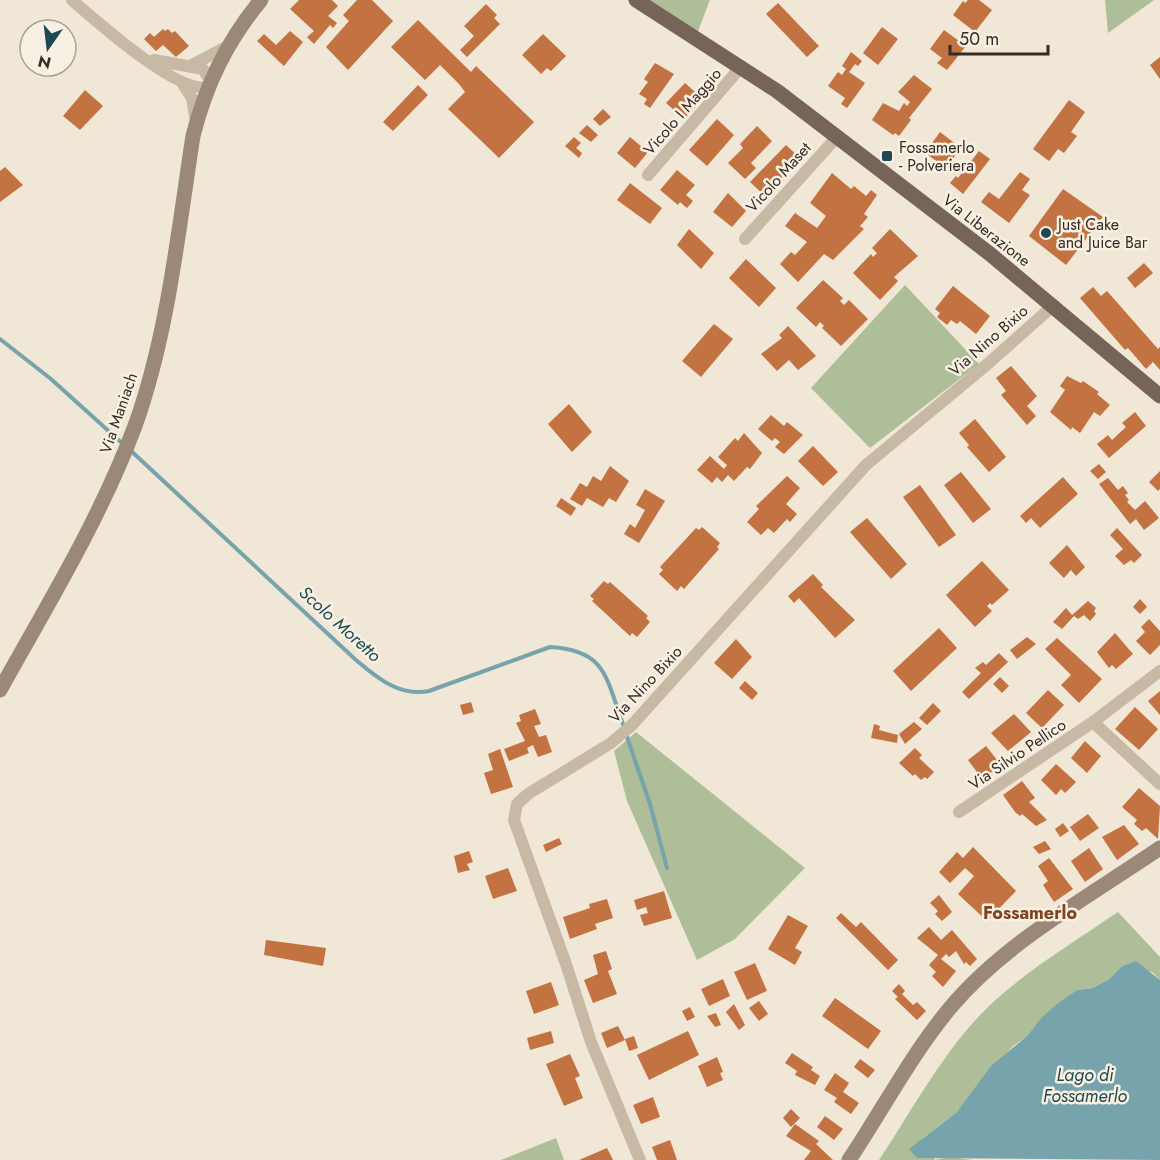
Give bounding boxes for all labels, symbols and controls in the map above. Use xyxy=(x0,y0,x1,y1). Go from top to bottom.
north arrow xyxy=(18,18,78,78)
scale bar xyxy=(950,18,1048,56)
text: 50 m xyxy=(959,26,999,52)
text: N xyxy=(36,49,53,75)
street label: Vicolo I Maggio xyxy=(638,63,727,160)
place label: Fossamerlo - Polveriera xyxy=(899,136,975,177)
street label: Vicolo Maset xyxy=(741,137,816,218)
marker: Fossamerlo - Polveriera xyxy=(880,149,894,163)
street label: Via Liberazione xyxy=(938,189,1036,272)
place label: Just Cake and Juice Bar xyxy=(1056,213,1148,254)
marker: Just Cake and Juice Bar xyxy=(1039,226,1053,240)
street label: Via Nino Bixio xyxy=(944,299,1033,381)
street label: Via Maniach xyxy=(94,370,143,457)
water label: Scolo Moretto xyxy=(293,580,387,668)
street label: Via Nino Bixio xyxy=(603,640,688,728)
street label: Via Silvio Pellico xyxy=(964,713,1071,796)
district label: Fossamerlo xyxy=(983,900,1077,926)
water label: Lago di Fossamerlo xyxy=(1043,1062,1127,1109)

